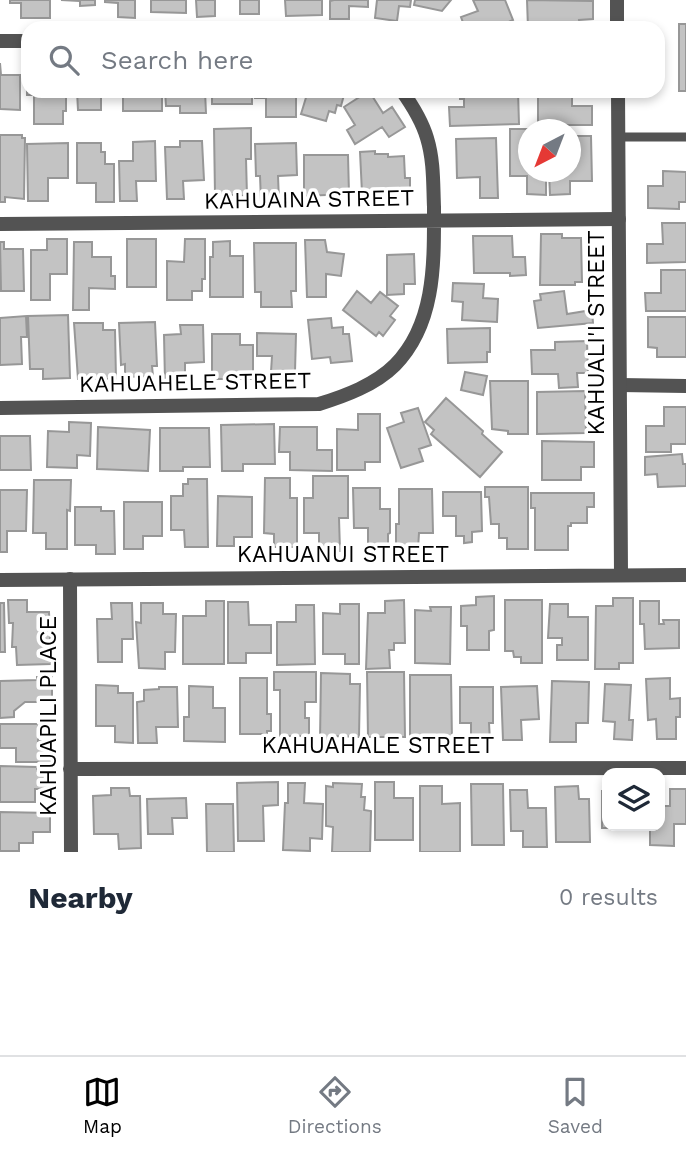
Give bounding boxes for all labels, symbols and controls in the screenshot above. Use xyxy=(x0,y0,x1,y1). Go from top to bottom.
search box xyxy=(21,21,665,98)
icon: search xyxy=(45,41,83,79)
text: Search here xyxy=(101,45,253,75)
north arrow xyxy=(518,119,581,182)
street label: KAHUAINA STREET xyxy=(204,184,415,215)
street label: KAHUALI'I STREET xyxy=(583,230,610,436)
street label: KAHUAHELE STREET xyxy=(79,367,312,398)
street label: KAHUANUI STREET xyxy=(237,541,449,568)
street label: KAHUAPILI PLACE xyxy=(35,616,62,816)
street label: KAHUAHALE STREET xyxy=(262,732,495,759)
map controls xyxy=(602,768,665,831)
button: layers xyxy=(602,768,665,831)
text: Nearby xyxy=(28,880,133,915)
text: 0 results xyxy=(559,884,658,911)
tab: Map xyxy=(83,1073,122,1138)
tab: Directions xyxy=(288,1073,382,1138)
tab: Saved xyxy=(548,1073,603,1138)

